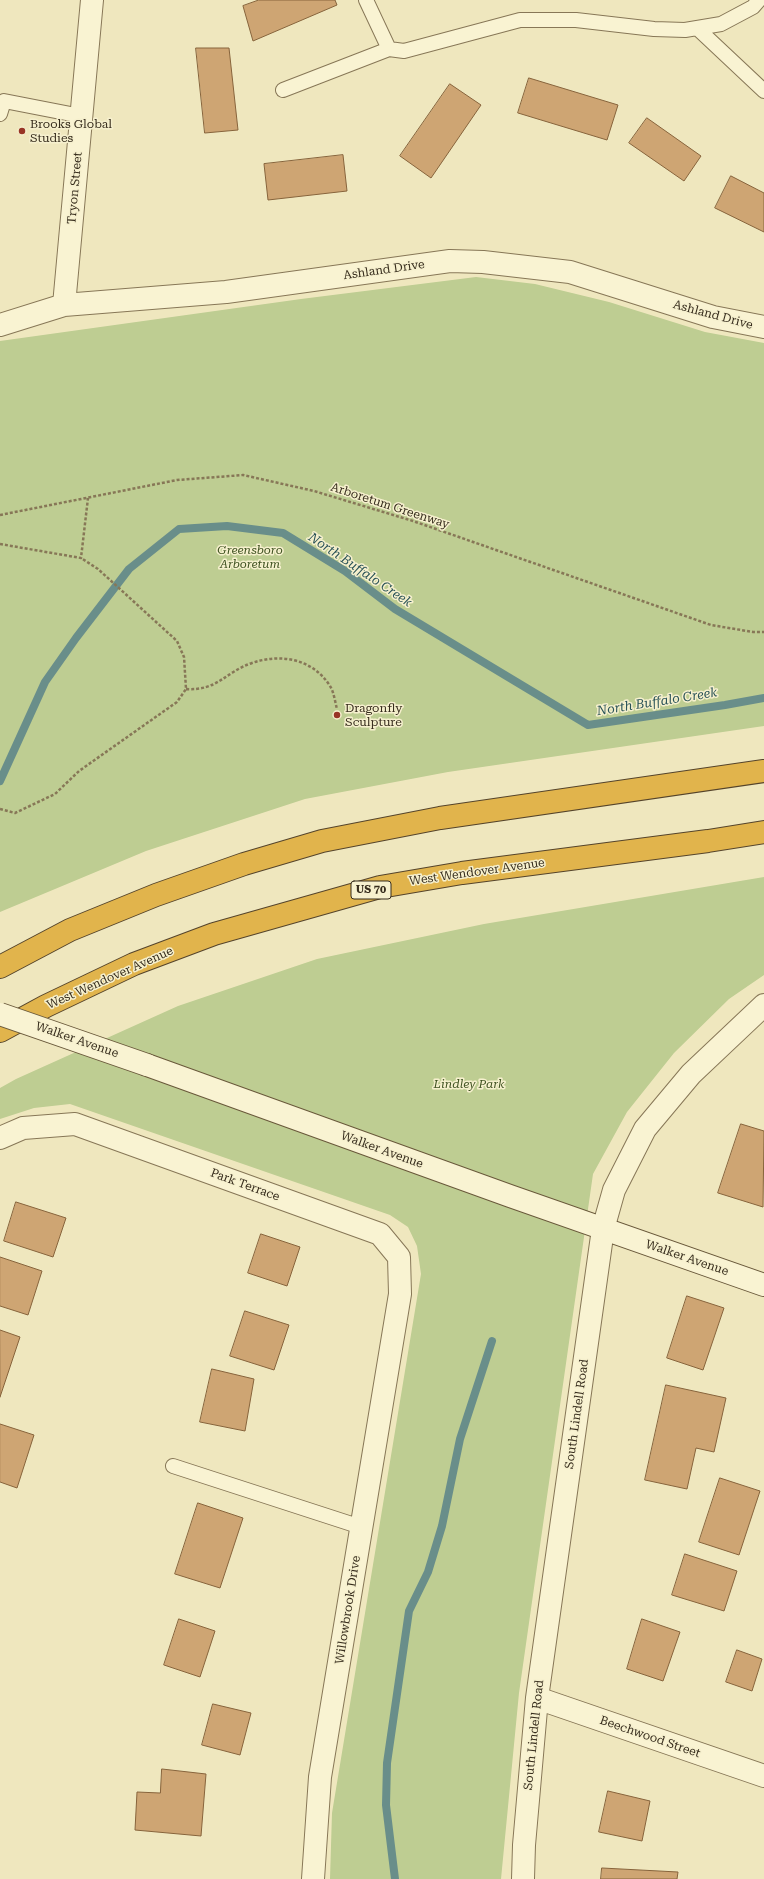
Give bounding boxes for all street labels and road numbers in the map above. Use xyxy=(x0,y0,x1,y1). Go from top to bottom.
street label: Tryon Street xyxy=(65,151,85,225)
street label: Ashland Drive xyxy=(342,257,426,283)
street label: Ashland Drive xyxy=(672,297,754,333)
street label: Arboretum Greenway xyxy=(329,480,451,532)
street label: West Wendover Avenue xyxy=(408,855,546,889)
road number: US 70 xyxy=(351,881,391,899)
street label: West Wendover Avenue xyxy=(45,944,175,1012)
street label: Walker Avenue xyxy=(34,1019,120,1061)
street label: Walker Avenue xyxy=(339,1128,425,1172)
street label: Park Terrace xyxy=(208,1166,282,1204)
street label: Walker Avenue xyxy=(644,1237,730,1279)
street label: South Lindell Road xyxy=(562,1358,592,1470)
street label: Willowbrook Drive xyxy=(332,1555,364,1665)
street label: South Lindell Road xyxy=(521,1679,547,1791)
street label: Beechwood Street xyxy=(598,1713,702,1761)

